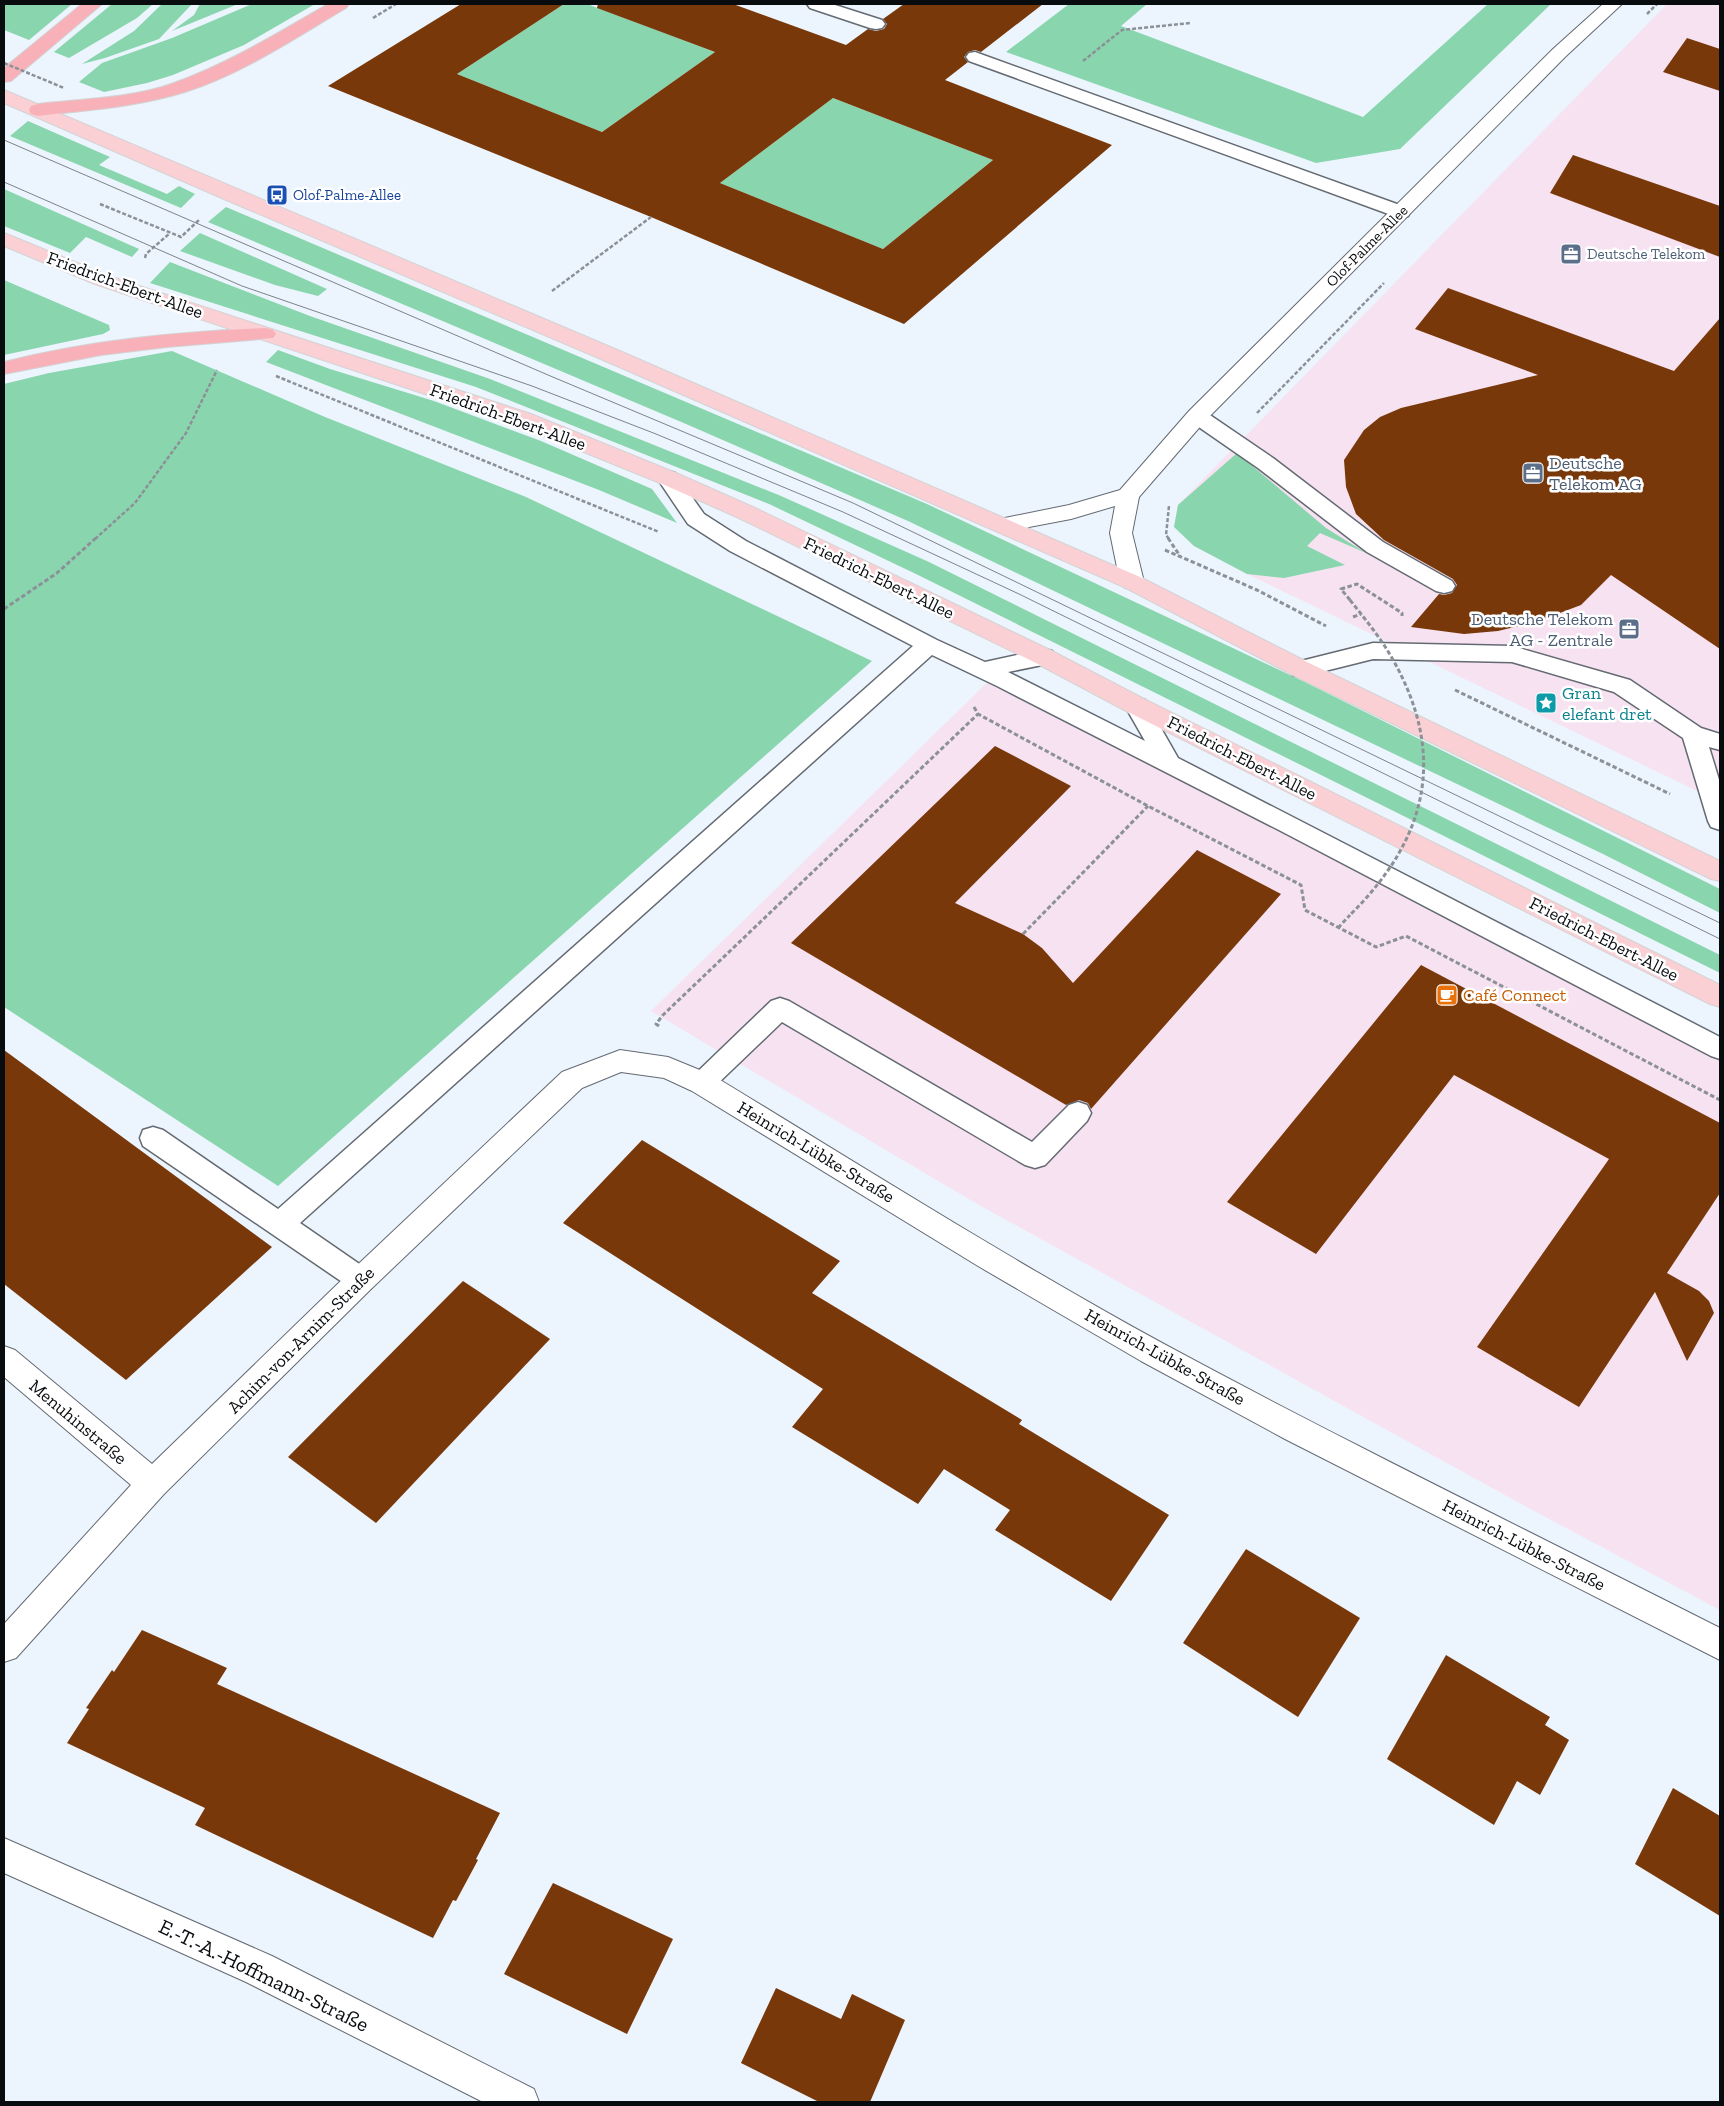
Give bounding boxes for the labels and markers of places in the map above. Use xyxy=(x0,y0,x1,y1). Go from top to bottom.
bus stop icon: Olof-Palme-Allee xyxy=(265,183,289,207)
place label: Olof-Palme-Allee xyxy=(293,186,401,204)
office icon: Deutsche Telekom xyxy=(1559,242,1583,266)
place label: Deutsche Telekom xyxy=(1587,245,1705,263)
place label: Deutsche Telekom AG xyxy=(1549,452,1642,495)
office icon: Deutsche Telekom AG xyxy=(1521,461,1545,485)
place label: Deutsche Telekom AG - Zentrale xyxy=(1471,608,1613,651)
office icon: Deutsche Telekom AG - Zentrale xyxy=(1617,617,1641,641)
place label: Gran elefant dret xyxy=(1562,682,1652,725)
place icon: Gran elefant dret xyxy=(1534,691,1558,715)
cafe icon: Café Connect xyxy=(1435,983,1459,1007)
place label: Café Connect xyxy=(1463,984,1567,1006)

